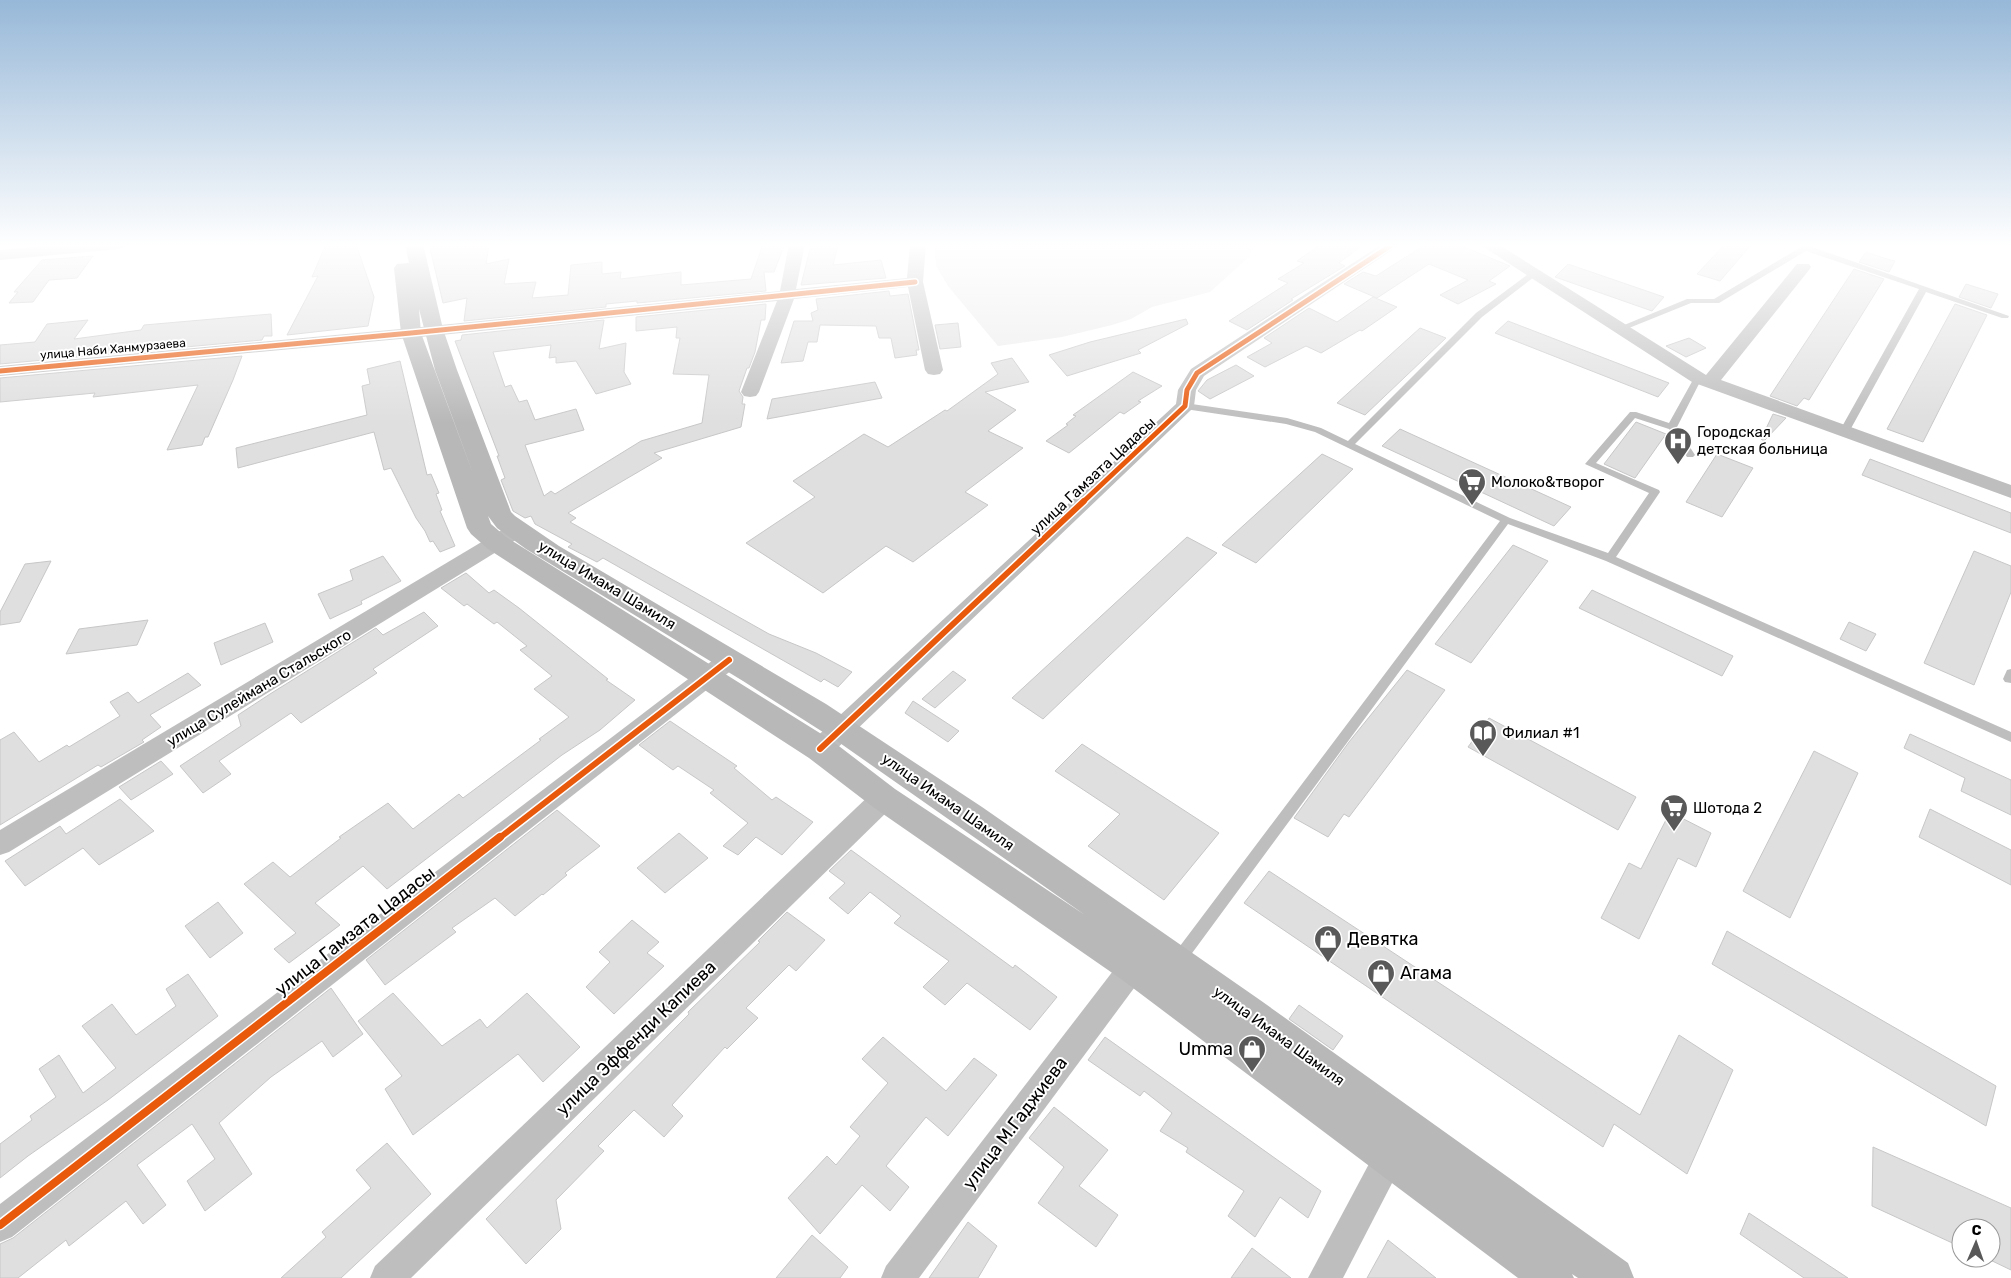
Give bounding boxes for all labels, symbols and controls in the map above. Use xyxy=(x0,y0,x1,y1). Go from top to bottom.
street label: улица Наби Ханмурзаева xyxy=(40,336,186,362)
street label: улица Гамзата Цадасы xyxy=(1027,413,1159,539)
place label: Городская детская больница xyxy=(1697,423,1828,458)
hospital icon: Городская детская больница xyxy=(1663,426,1693,465)
supermarket icon: Молоко&творог xyxy=(1457,467,1487,506)
place label: Молоко&творог xyxy=(1491,473,1605,491)
street label: улица Имама Шамиля xyxy=(535,537,679,633)
street label: улица Сулеймана Стальского xyxy=(163,626,355,750)
library icon: Филиал #1 xyxy=(1468,718,1498,757)
place label: Филиал #1 xyxy=(1502,724,1579,742)
street label: улица Имама Шамиля xyxy=(878,749,1018,855)
supermarket icon: Шотода 2 xyxy=(1659,793,1689,832)
place label: Шотода 2 xyxy=(1693,799,1762,817)
street label: улица Гамзата Цадасы xyxy=(271,862,439,1000)
shop icon: Девятка xyxy=(1313,924,1343,963)
place label: Девятка xyxy=(1347,928,1419,950)
street label: улица Эффенди Капиева xyxy=(551,956,721,1120)
shop icon: Агама xyxy=(1366,958,1396,997)
place label: Агама xyxy=(1400,962,1452,984)
street label: улица Имама Шамиля xyxy=(1210,982,1348,1090)
shop icon: Umma xyxy=(1237,1034,1267,1073)
place label: Umma xyxy=(1178,1038,1233,1060)
street label: улица М.Гаджиева xyxy=(958,1052,1072,1194)
north arrow xyxy=(1951,1218,2001,1268)
text: С xyxy=(1971,1222,1982,1239)

